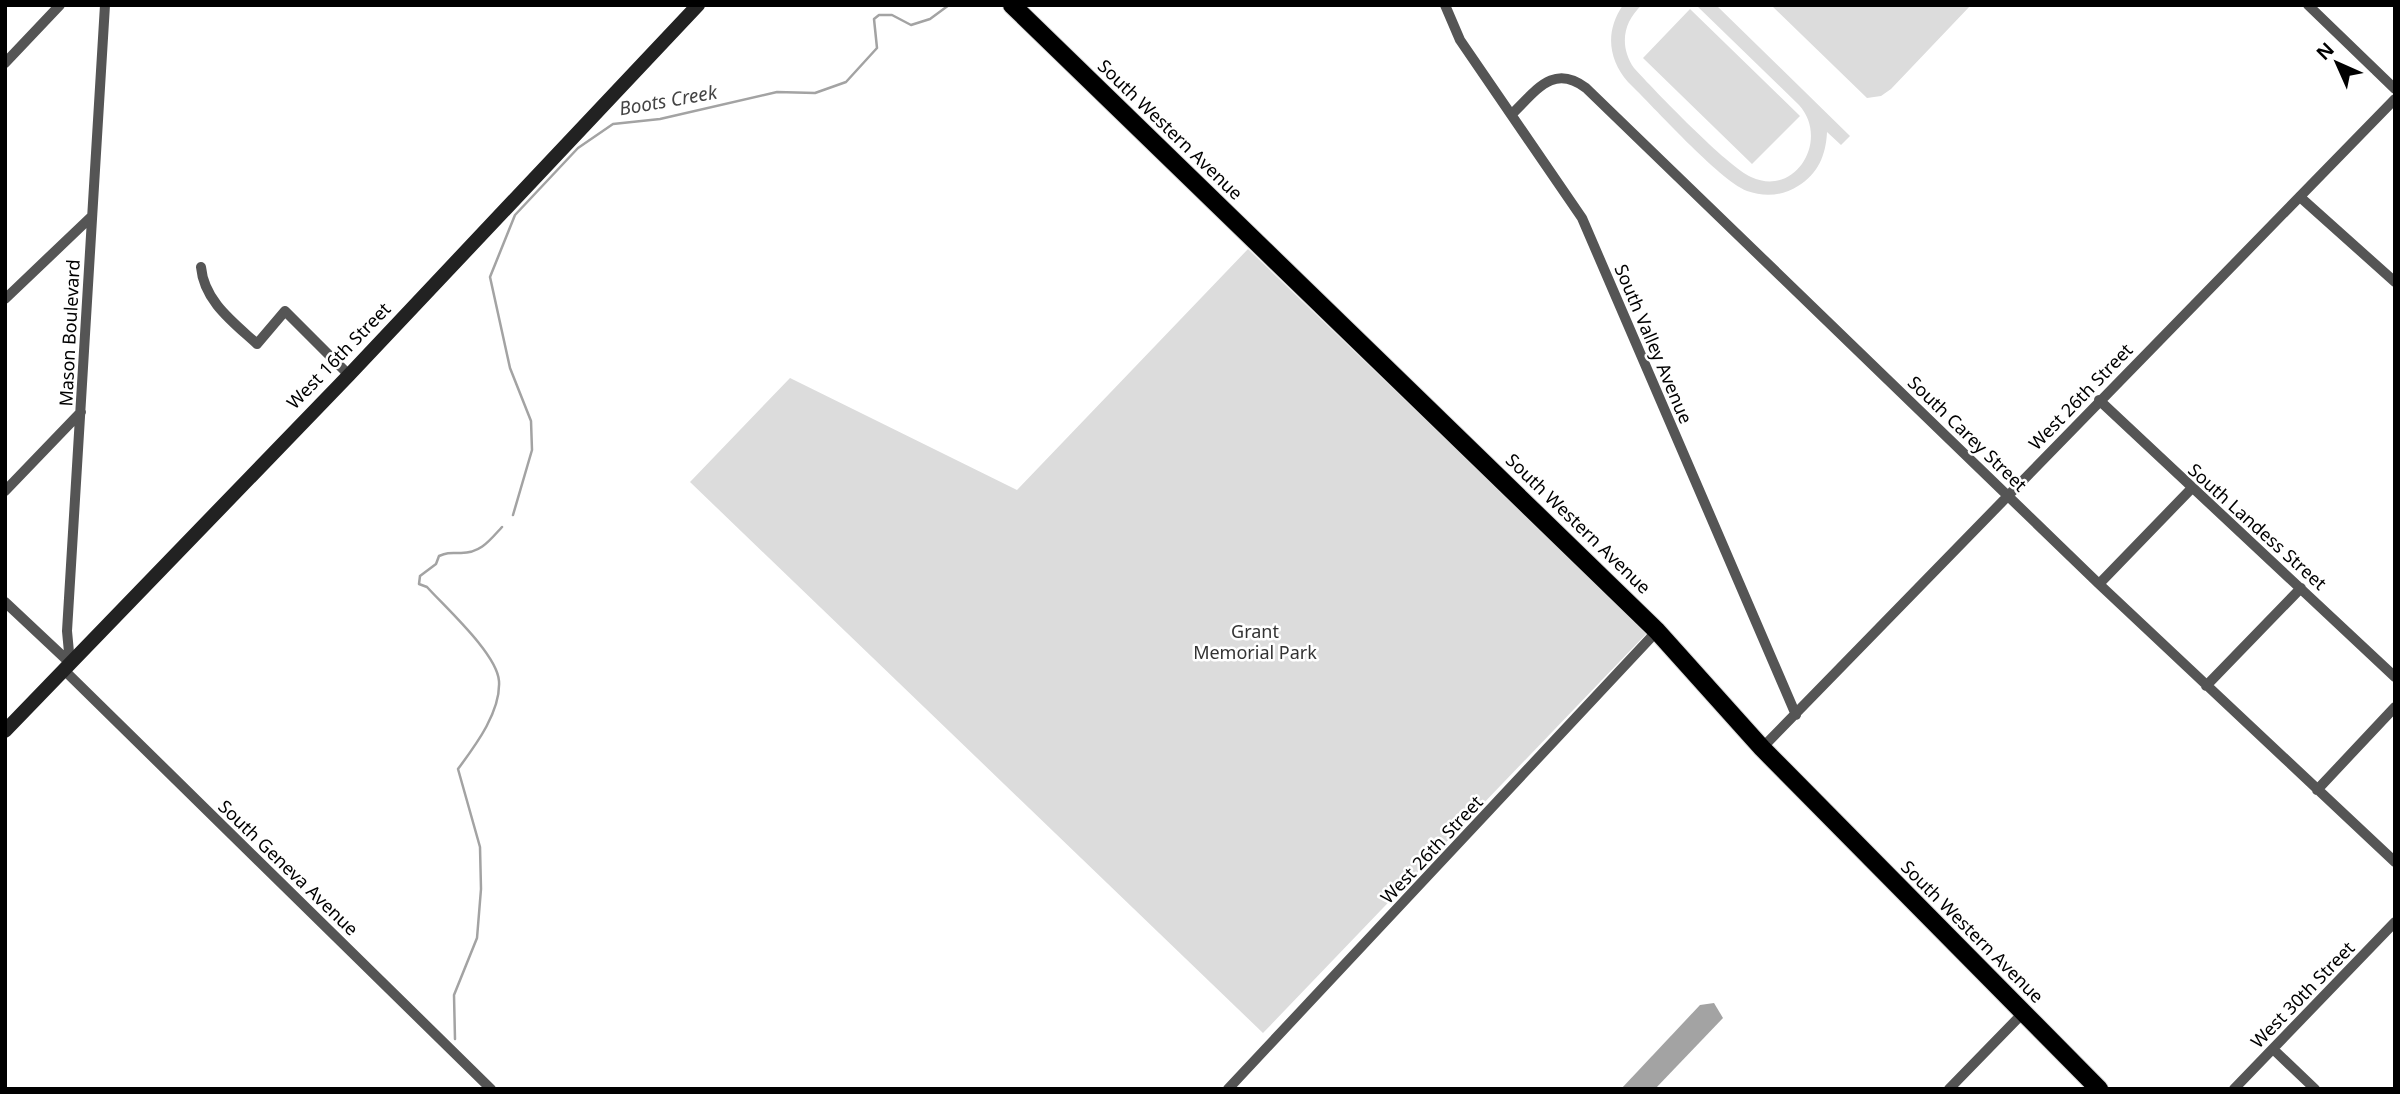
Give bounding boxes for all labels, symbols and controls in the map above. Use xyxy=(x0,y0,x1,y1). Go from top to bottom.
north arrow xyxy=(2302,28,2372,98)
text: N xyxy=(2310,36,2340,66)
street label: South Western Avenue xyxy=(1093,54,1248,205)
water label: Boots Creek xyxy=(617,79,720,121)
street label: Mason Boulevard xyxy=(53,259,85,407)
street label: South Valley Avenue xyxy=(1609,260,1698,427)
street label: West 16th Street xyxy=(281,296,396,414)
street label: West 26th Street xyxy=(2023,337,2138,455)
street label: South Carey Street xyxy=(1903,370,2033,497)
street label: South Western Avenue xyxy=(1501,448,1656,599)
street label: South Landess Street xyxy=(2183,458,2332,595)
park label: Grant Memorial Park xyxy=(1193,619,1317,664)
street label: West 26th Street xyxy=(1375,790,1488,909)
street label: South Geneva Avenue xyxy=(214,794,364,940)
street label: South Western Avenue xyxy=(1896,855,2049,1008)
street label: West 30th Street xyxy=(2245,935,2360,1053)

